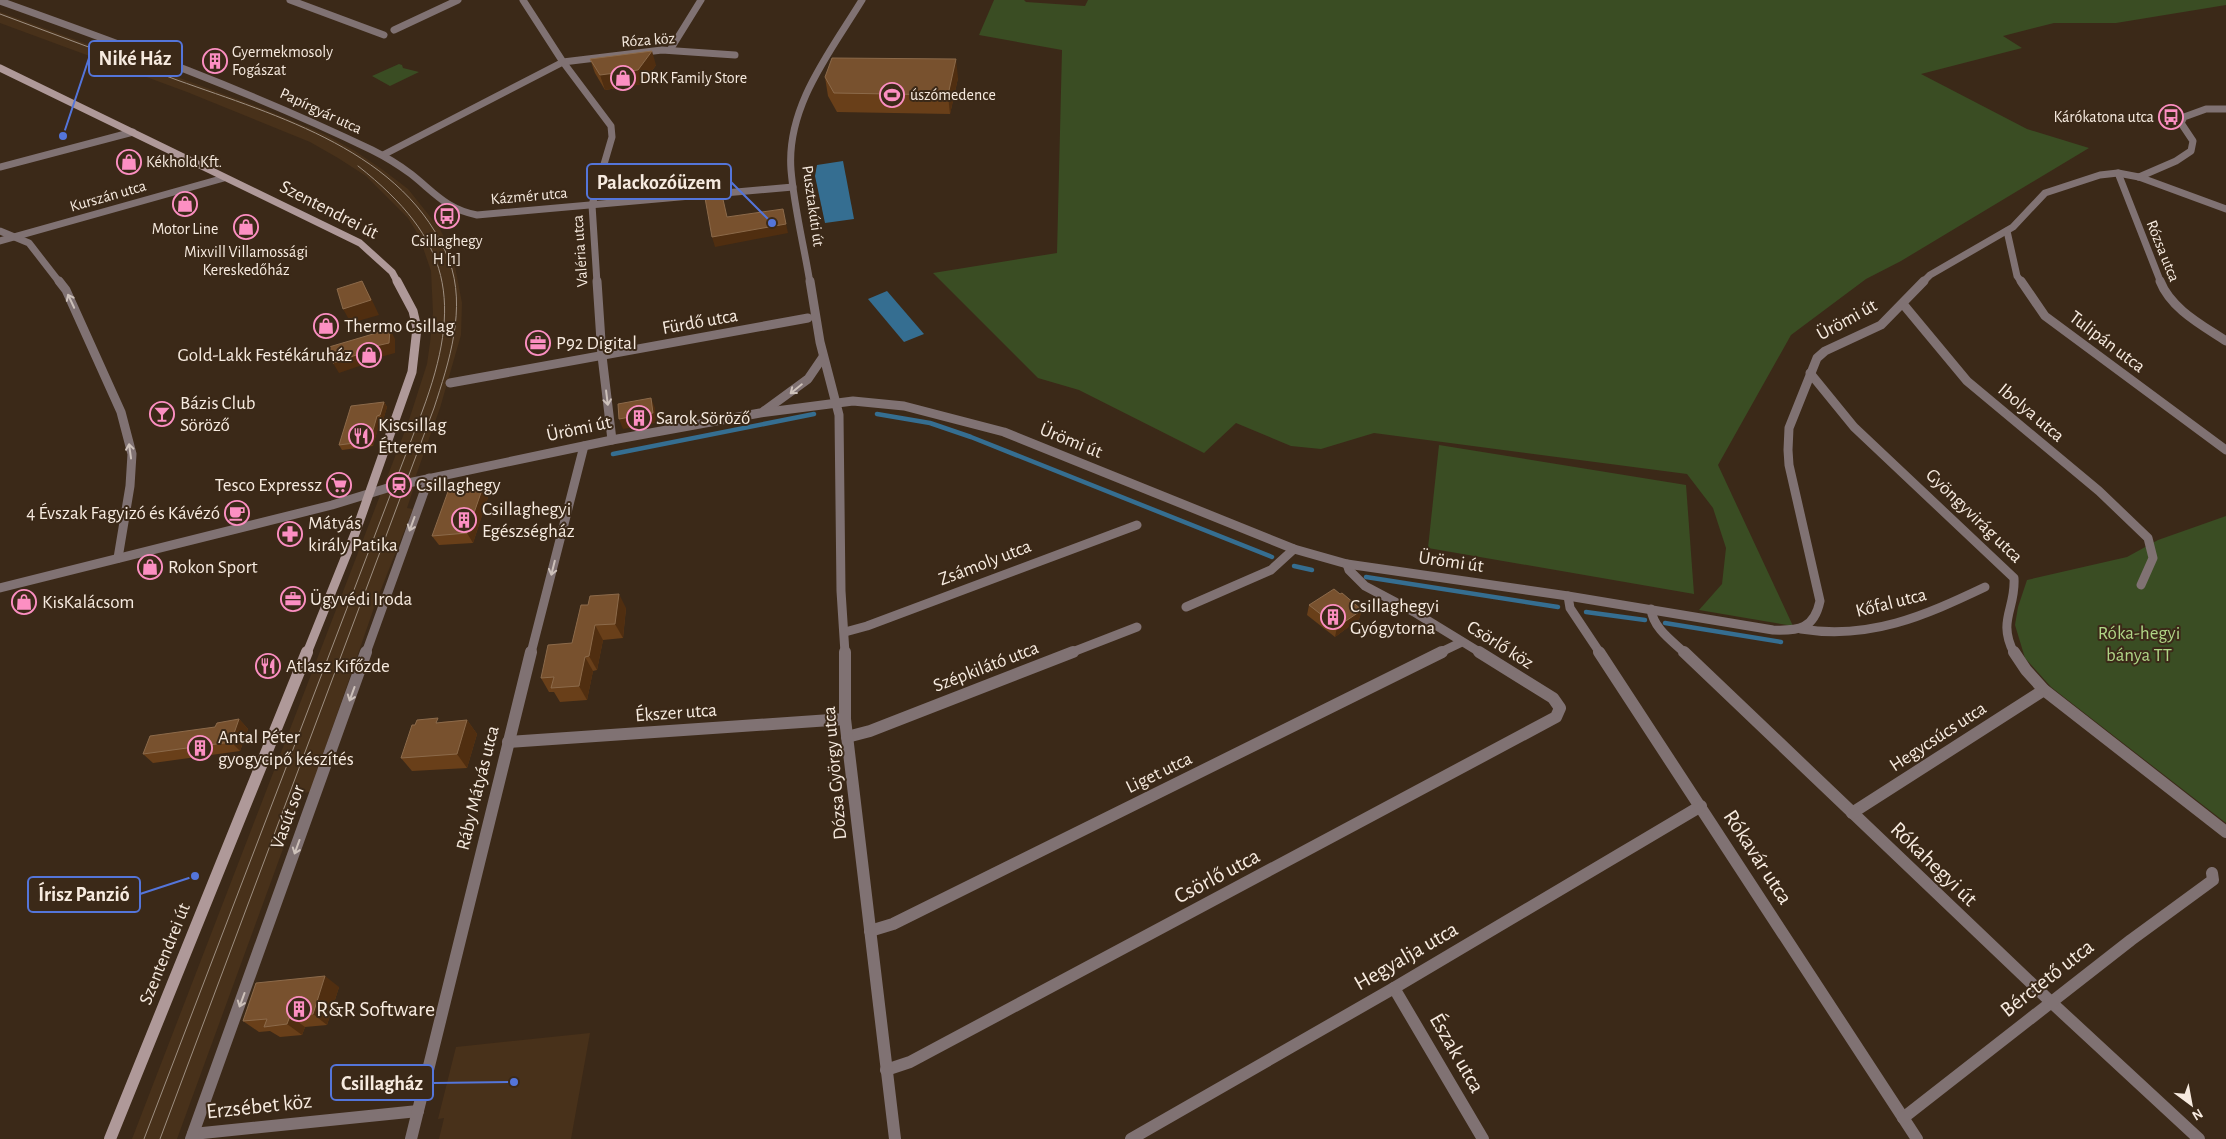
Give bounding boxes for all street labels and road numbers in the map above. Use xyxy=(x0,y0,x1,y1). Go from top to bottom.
street label: Róza köz xyxy=(621,30,676,50)
street label: Papírgyár utca xyxy=(277,85,364,138)
street label: Pusztakúti út xyxy=(799,164,827,248)
street label: Kurszán utca xyxy=(68,177,148,215)
street label: Szentendrei út xyxy=(277,177,381,243)
street label: Kázmér utca xyxy=(490,185,568,207)
street label: Valéria utca xyxy=(569,214,591,288)
street label: Rózsa utca xyxy=(2143,218,2183,284)
street label: Ürömi út xyxy=(1813,295,1880,344)
street label: Fürdő utca xyxy=(661,306,740,338)
street label: Tulipán utca xyxy=(2066,307,2149,377)
street label: Ibolya utca xyxy=(1994,380,2068,446)
street label: Ürömi út xyxy=(545,412,613,445)
street label: Ürömi út xyxy=(1037,419,1105,462)
street label: Gyöngyvirág utca xyxy=(1922,465,2026,567)
street label: Zsámoly utca xyxy=(936,537,1034,589)
street label: Ürömi út xyxy=(1417,547,1485,576)
street label: Kőfal utca xyxy=(1854,585,1929,621)
street label: Csörlő köz xyxy=(1463,617,1537,673)
street label: Szépkilátó utca xyxy=(931,638,1042,696)
street label: Ékszer utca xyxy=(634,699,718,725)
street label: Hegycsúcs utca xyxy=(1886,699,1990,775)
street label: Dózsa György utca xyxy=(820,705,850,841)
street label: Ráby Mátyás utca xyxy=(453,724,503,852)
street label: Liget utca xyxy=(1123,749,1195,797)
street label: Vasút sor xyxy=(268,782,308,852)
street label: Rókavár utca xyxy=(1719,806,1797,908)
street label: Rókahegyi út xyxy=(1887,818,1981,910)
street label: Csörlő utca xyxy=(1171,844,1263,908)
street label: Szentendrei út xyxy=(136,901,194,1007)
street label: Hegyalja utca xyxy=(1350,918,1462,994)
street label: Bérctető utca xyxy=(1996,935,2098,1021)
street label: Észak utca xyxy=(1425,1009,1489,1097)
street label: Erzsébet köz xyxy=(205,1090,313,1122)

